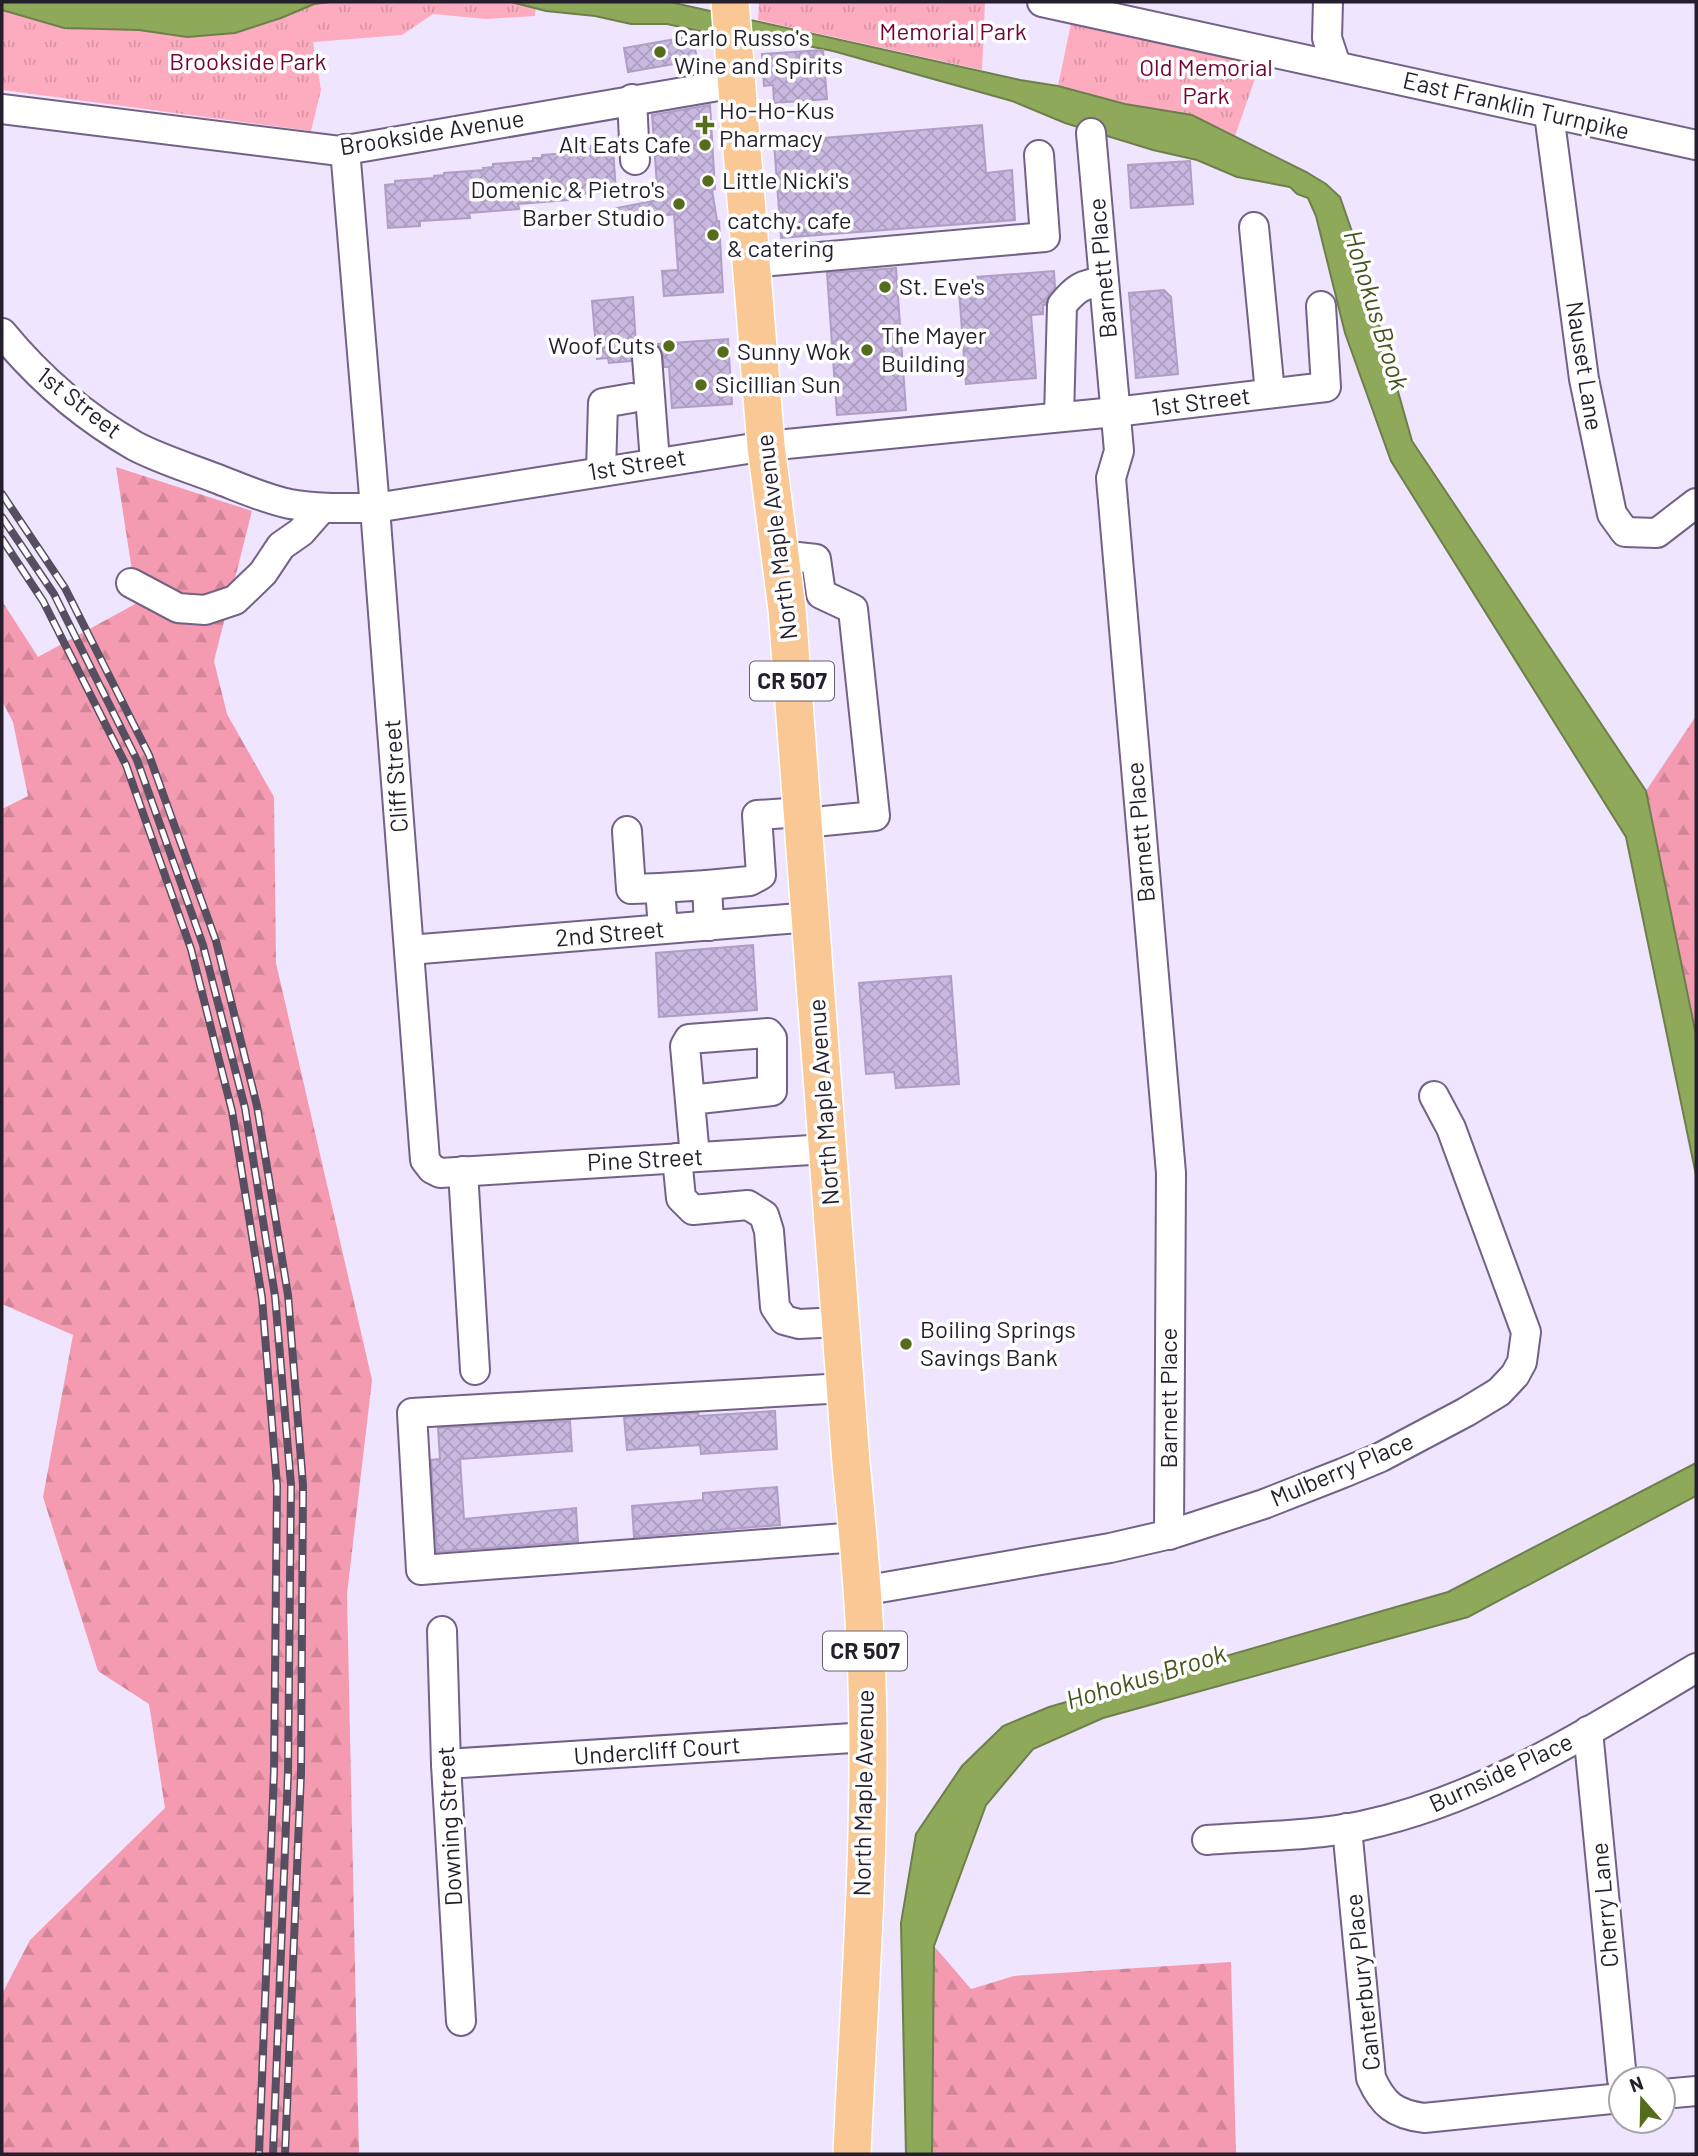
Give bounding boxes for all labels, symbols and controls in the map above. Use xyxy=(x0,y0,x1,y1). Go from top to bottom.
park label: Memorial Park xyxy=(879,16,1027,45)
place label: Carlo Russo's Wine and Spirits xyxy=(674,22,843,79)
marker: Carlo Russo's Wine and Spirits xyxy=(652,44,668,60)
park label: Brookside Park xyxy=(169,46,327,75)
park label: Old Memorial Park xyxy=(1139,52,1273,109)
street label: East Franklin Turnpike xyxy=(1400,64,1632,145)
place label: Ho-Ho-Kus Pharmacy xyxy=(719,95,835,152)
street label: Brookside Avenue xyxy=(337,103,526,160)
marker: Ho-Ho-Kus Pharmacy xyxy=(697,117,713,133)
place label: Alt Eats Cafe xyxy=(559,129,691,158)
marker: Alt Eats Cafe xyxy=(697,137,713,153)
place label: Little Nicki's xyxy=(722,165,849,194)
marker: Little Nicki's xyxy=(700,173,716,189)
place label: Domenic & Pietro's Barber Studio xyxy=(471,174,665,231)
marker: Domenic & Pietro's Barber Studio xyxy=(671,196,687,212)
street label: Barnett Place xyxy=(1081,197,1122,340)
place label: catchy. cafe & catering xyxy=(727,205,852,262)
water label: Hohokus Brook xyxy=(1338,226,1417,394)
marker: catchy. cafe & catering xyxy=(705,227,721,243)
place label: St. Eve's xyxy=(899,271,985,300)
marker: St. Eve's xyxy=(877,279,893,295)
street label: Nauset Lane xyxy=(1561,299,1610,432)
place label: The Mayer Building xyxy=(881,320,987,377)
place label: Woof Cuts xyxy=(548,330,655,359)
place label: Sunny Wok xyxy=(737,336,850,365)
marker: Woof Cuts xyxy=(661,338,677,354)
marker: The Mayer Building xyxy=(859,342,875,358)
marker: Sunny Wok xyxy=(715,344,731,360)
street label: 1st Street xyxy=(32,360,128,444)
place label: Sicillian Sun xyxy=(715,369,841,398)
marker: Sicillian Sun xyxy=(693,377,709,393)
street label: 1st Street xyxy=(1150,380,1252,421)
street label: North Maple Avenue xyxy=(749,433,803,642)
street label: 1st Street xyxy=(586,441,688,486)
road number: CR 507 xyxy=(750,662,834,701)
street label: Cliff Street xyxy=(376,718,413,834)
street label: Barnett Place xyxy=(1119,761,1160,904)
street label: 2nd Street xyxy=(554,913,665,952)
street label: North Maple Avenue xyxy=(801,998,844,1206)
street label: Pine Street xyxy=(586,1141,704,1176)
place label: Boiling Springs Savings Bank xyxy=(920,1314,1076,1371)
street label: Barnett Place xyxy=(1153,1328,1182,1468)
marker: Boiling Springs Savings Bank xyxy=(898,1336,914,1352)
street label: Mulberry Place xyxy=(1266,1425,1417,1512)
road number: CR 507 xyxy=(823,1632,907,1670)
water label: Hohokus Brook xyxy=(1062,1636,1230,1715)
street label: North Maple Avenue xyxy=(846,1689,879,1897)
street label: Burnside Place xyxy=(1424,1726,1577,1817)
street label: Undercliff Court xyxy=(573,1729,741,1770)
street label: Downing Street xyxy=(430,1745,467,1907)
street label: Cherry Lane xyxy=(1584,1841,1623,1969)
street label: Canterbury Place xyxy=(1338,1892,1385,2072)
north arrow xyxy=(1607,2065,1677,2135)
text: N xyxy=(1626,2071,1646,2097)

